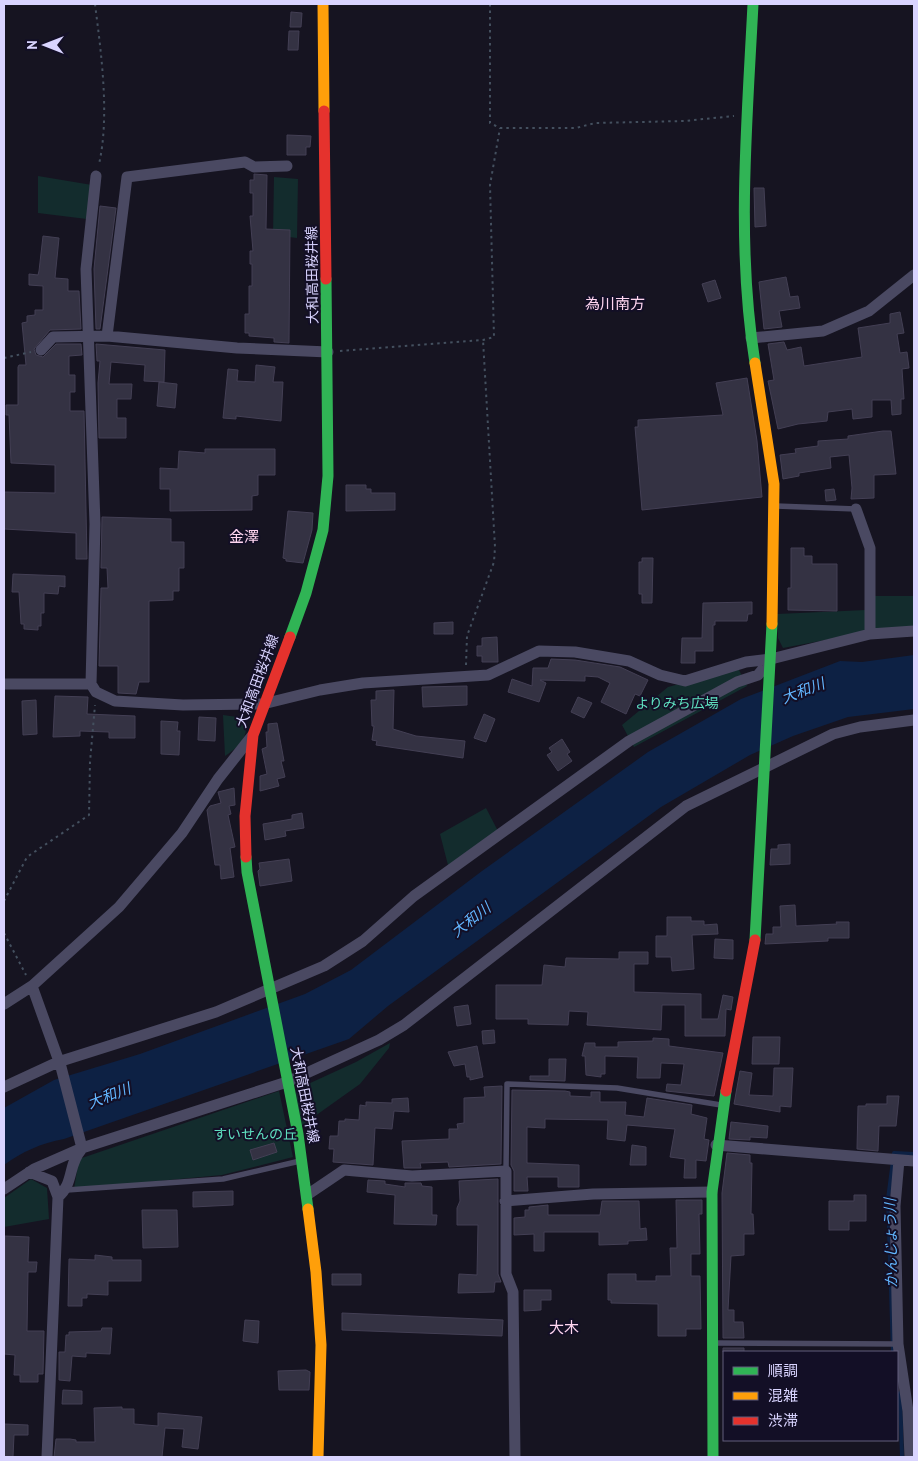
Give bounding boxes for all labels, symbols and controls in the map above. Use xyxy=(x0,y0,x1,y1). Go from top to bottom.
north arrow xyxy=(20,20,70,70)
text: N xyxy=(23,40,41,50)
street label: 大和高田桜井線 xyxy=(302,226,322,324)
district label: 為川南方 xyxy=(585,294,645,313)
district label: 金澤 xyxy=(229,527,259,546)
street label: 大和高田桜井線 xyxy=(232,632,282,730)
water label: 大和川 xyxy=(778,673,829,707)
park label: よりみち広場 xyxy=(635,694,719,712)
water label: 大和川 xyxy=(447,897,496,941)
street label: 大和高田桜井線 xyxy=(287,1045,323,1145)
water label: 大和川 xyxy=(84,1078,135,1112)
park label: すいせんの丘 xyxy=(213,1125,297,1143)
water label: かんじょう川 xyxy=(880,1196,901,1288)
district label: 大木 xyxy=(549,1318,579,1337)
legend xyxy=(723,1351,898,1441)
text: 順調 xyxy=(768,1361,798,1380)
text: 混雑 xyxy=(768,1386,798,1405)
text: 渋滞 xyxy=(768,1411,798,1430)

